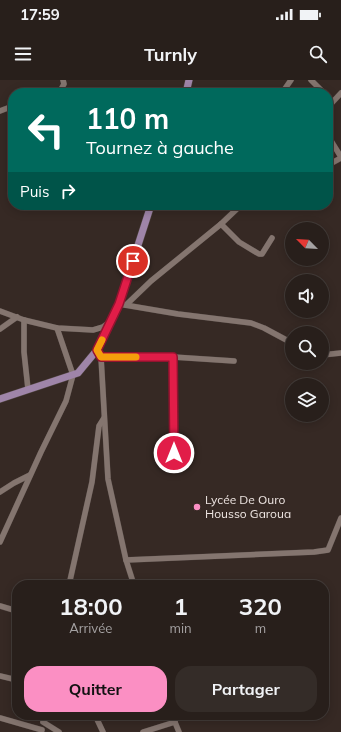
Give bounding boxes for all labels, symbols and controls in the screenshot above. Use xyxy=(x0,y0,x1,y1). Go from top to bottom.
text: 17:59 xyxy=(20,5,60,24)
icon: menu xyxy=(12,43,34,65)
text: Turnly xyxy=(144,43,197,66)
icon: search xyxy=(307,43,329,65)
text: 110 m xyxy=(86,101,169,136)
icon: left xyxy=(20,104,72,156)
text: Tournez à gauche xyxy=(86,136,234,159)
icon: right xyxy=(57,180,79,202)
text: Puis xyxy=(20,182,49,201)
north arrow xyxy=(285,222,329,266)
map controls xyxy=(285,222,329,422)
pin xyxy=(116,244,150,278)
icon: arrive xyxy=(122,250,144,272)
button: sound xyxy=(285,274,329,318)
button: search xyxy=(285,326,329,370)
button: layers xyxy=(285,378,329,422)
position arrow xyxy=(153,432,195,474)
place label: Lycée De Ouro Housso Garoua xyxy=(205,492,291,521)
marker: Lycée De Ouro Housso Garoua xyxy=(192,502,202,512)
text: 18:00 xyxy=(59,591,123,621)
text: 1 xyxy=(173,591,188,621)
text: 320 xyxy=(239,591,282,621)
text: Arrivée xyxy=(69,620,112,636)
text: min xyxy=(170,620,192,636)
text: m xyxy=(255,620,266,636)
button: Quitter xyxy=(24,666,167,712)
button: Partager xyxy=(175,666,317,712)

